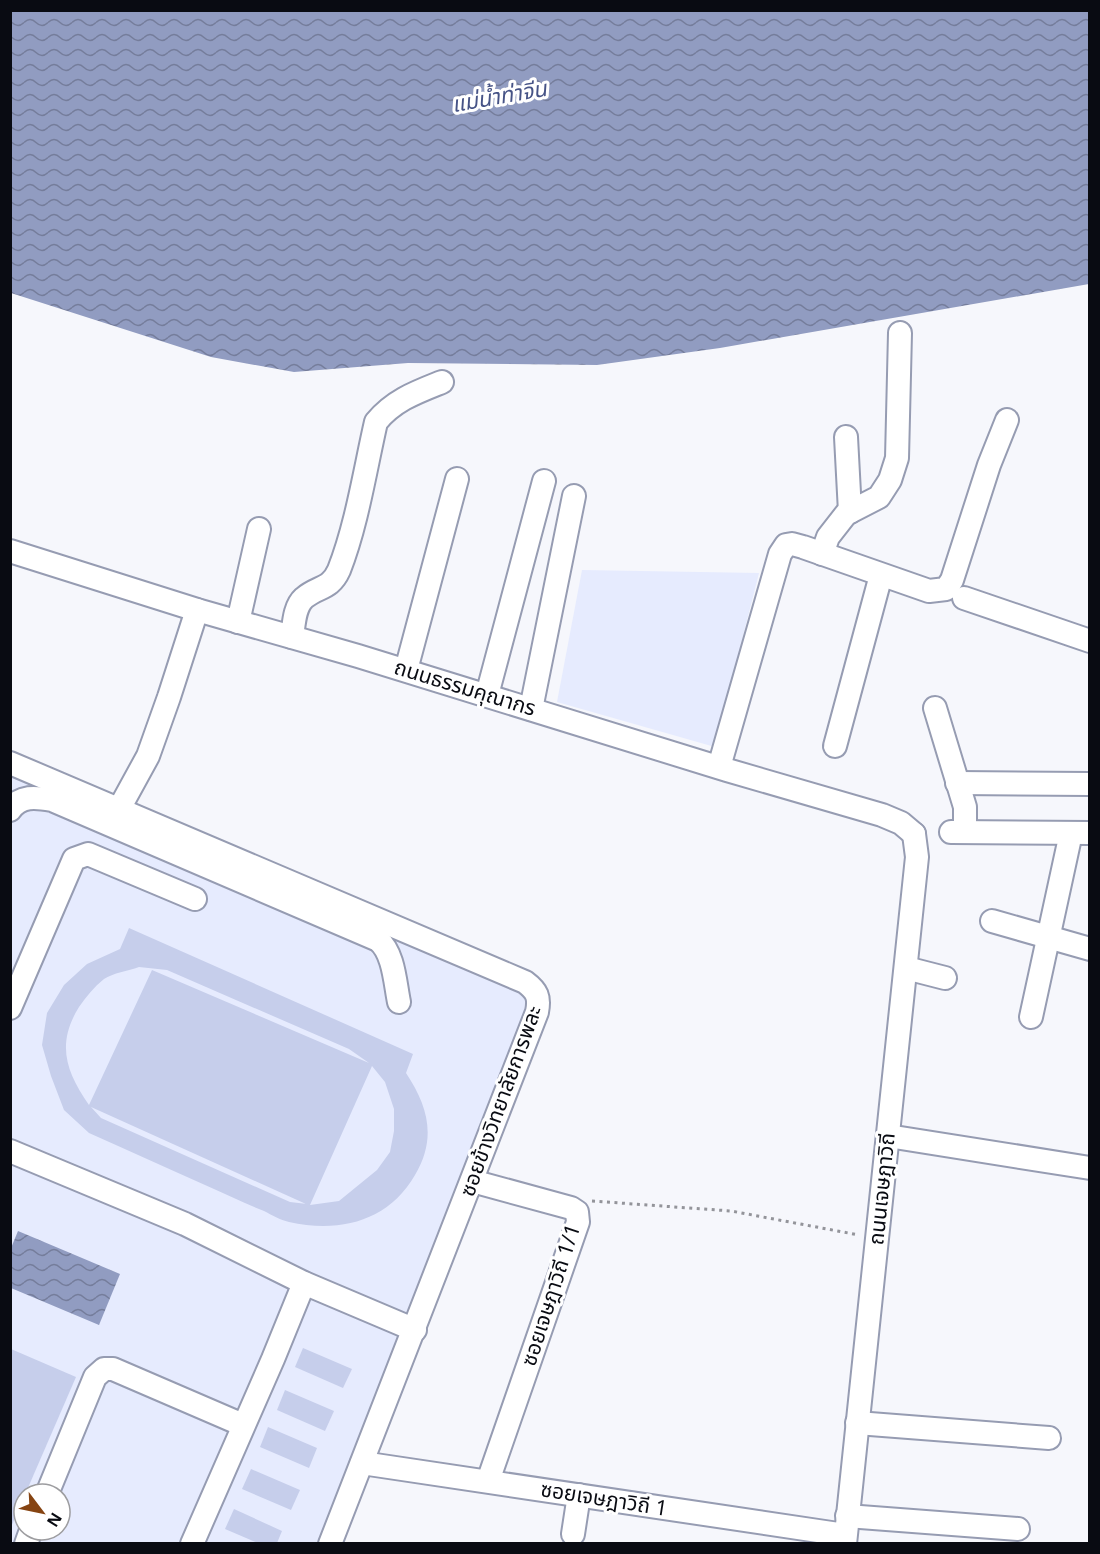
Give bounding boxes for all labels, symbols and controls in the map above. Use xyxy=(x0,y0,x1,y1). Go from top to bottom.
water label: แม่น้ำท่าจีน xyxy=(449,72,550,118)
street label: ถนนธรรมคุณากร xyxy=(391,652,539,722)
street label: ซอยข้างวิทยาลัยการพละ xyxy=(453,1001,548,1200)
street label: ถนนเจษฎาวิถี xyxy=(861,1131,901,1246)
street label: ซอยเจษฎาวิถี 1/1 xyxy=(514,1220,586,1369)
street label: ซอยเจษฎาวิถี 1 xyxy=(539,1474,670,1522)
north arrow xyxy=(12,1482,72,1542)
text: N xyxy=(42,1509,67,1531)

